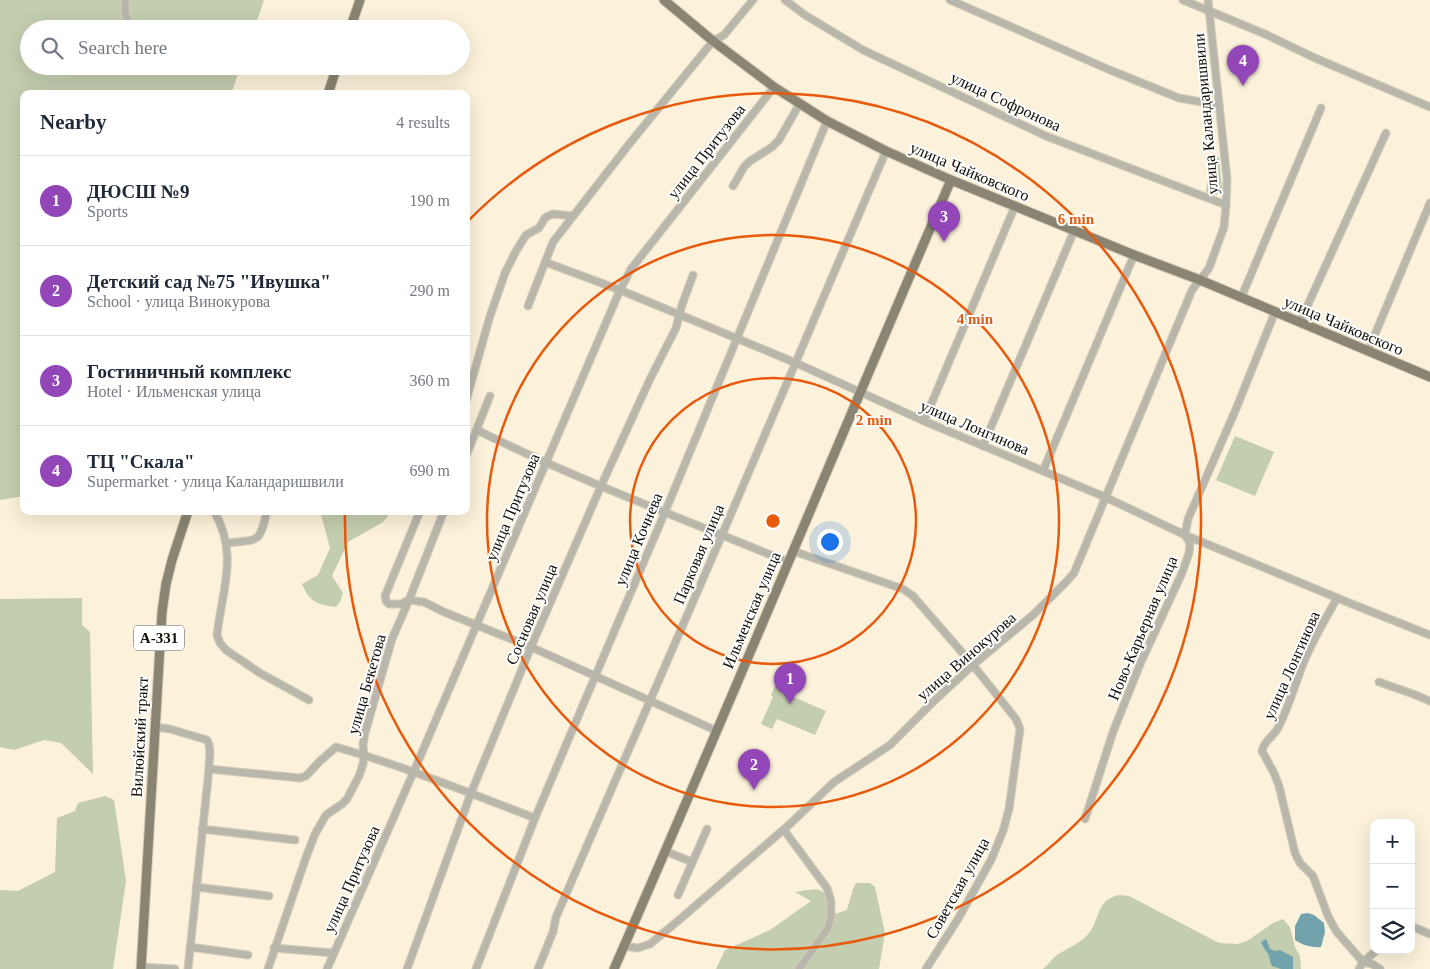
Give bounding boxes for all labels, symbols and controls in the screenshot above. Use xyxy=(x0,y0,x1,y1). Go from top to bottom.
search box xyxy=(20,20,470,75)
street label: улица Каландаришвили xyxy=(1190,32,1222,195)
icon: search xyxy=(38,34,66,62)
text: Search here xyxy=(78,37,167,58)
pin: 4 xyxy=(1227,45,1259,86)
street label: улица Софронова xyxy=(948,68,1064,135)
street label: улица Притузова xyxy=(664,101,749,202)
text: Nearby xyxy=(40,110,107,134)
text: 4 results xyxy=(396,114,450,131)
street label: улица Чайковского xyxy=(907,139,1032,205)
text: ДЮСШ №9 xyxy=(87,181,189,202)
text: 1 xyxy=(52,192,60,209)
text: 190 m xyxy=(410,192,450,209)
pin: 3 xyxy=(928,201,960,242)
text: Sports xyxy=(87,203,128,220)
text: 6 min xyxy=(1058,211,1095,227)
text: Детский сад №75 "Ивушка" xyxy=(87,271,331,292)
text: 2 xyxy=(52,282,60,299)
text: 290 m xyxy=(410,282,450,299)
text: School · улица Винокурова xyxy=(87,293,270,310)
street label: улица Чайковского xyxy=(1281,293,1406,359)
text: 4 min xyxy=(957,311,994,327)
text: Гостиничный комплекс xyxy=(87,361,291,382)
text: 3 xyxy=(52,372,60,389)
text: 360 m xyxy=(410,372,450,389)
text: Hotel · Ильменская улица xyxy=(87,383,261,400)
street label: улица Лонгинова xyxy=(917,397,1032,459)
text: 2 min xyxy=(856,412,893,428)
text: ТЦ "Скала" xyxy=(87,451,195,472)
street label: улица Притузова xyxy=(482,451,544,564)
text: 4 xyxy=(52,462,60,479)
text: 690 m xyxy=(410,462,450,479)
text: Supermarket · улица Каландаришвили xyxy=(87,473,344,490)
street label: улица Кочнева xyxy=(611,490,667,589)
street label: Парковая улица xyxy=(670,502,728,607)
centre of rings xyxy=(764,512,782,530)
your location xyxy=(817,529,843,555)
street label: Ильменская улица xyxy=(719,549,785,672)
street label: Ново-Карьерная улица xyxy=(1104,554,1181,703)
street label: Сосновая улица xyxy=(503,561,561,668)
street label: улица Лонгинова xyxy=(1260,608,1324,722)
street label: улица Винокурова xyxy=(913,609,1020,705)
road number: А-331 xyxy=(134,626,184,650)
street label: улица Бекетова xyxy=(344,632,390,737)
pin: 1 xyxy=(774,663,806,704)
street label: Вилюйский тракт xyxy=(128,676,152,798)
pin: 2 xyxy=(738,749,770,790)
map controls xyxy=(1370,819,1415,954)
button: + xyxy=(1370,819,1415,864)
street label: улица Притузова xyxy=(320,823,384,936)
street label: Советская улица xyxy=(923,835,993,942)
button: − xyxy=(1370,864,1415,909)
button: layers xyxy=(1370,909,1415,954)

